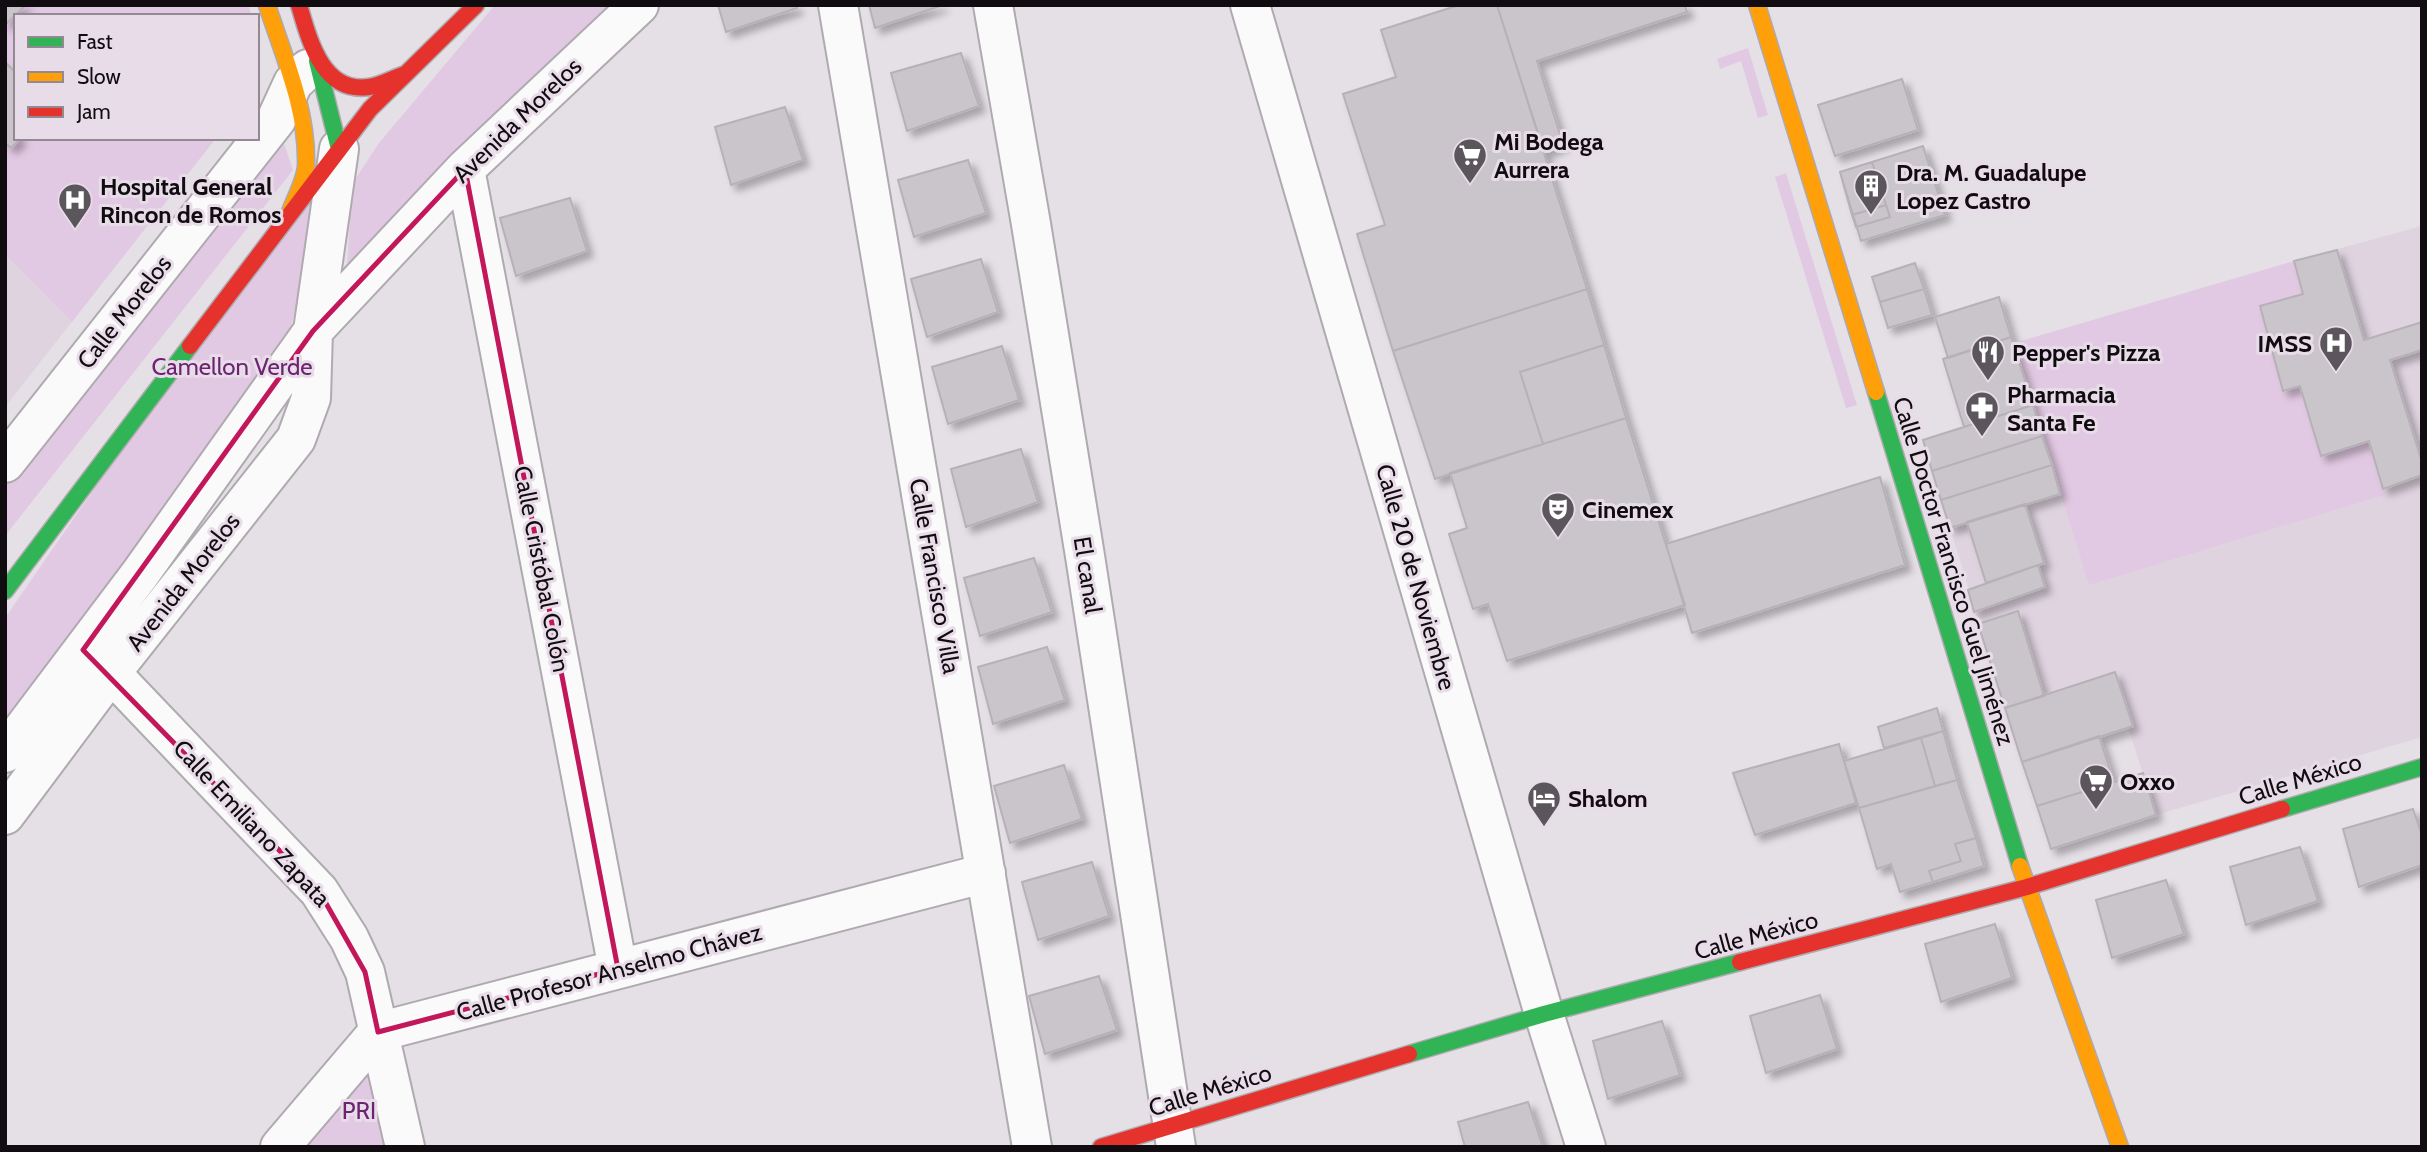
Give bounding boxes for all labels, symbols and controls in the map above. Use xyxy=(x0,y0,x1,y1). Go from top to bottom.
legend xyxy=(14,14,259,140)
text: Fast xyxy=(77,29,113,54)
street label: Avenida Morelos xyxy=(447,51,587,189)
text: Slow xyxy=(77,64,121,89)
text: Jam xyxy=(76,99,111,124)
place label: Mi Bodega Aurrera xyxy=(1494,127,1604,184)
supermarket icon: Mi Bodega Aurrera xyxy=(1451,136,1489,185)
place label: Dra. M. Guadalupe Lopez Castro xyxy=(1896,158,2086,215)
building icon: Dra. M. Guadalupe Lopez Castro xyxy=(1852,167,1890,216)
place label: Hospital General Rincon de Romos xyxy=(100,172,281,229)
hospital icon: Hospital General Rincon de Romos xyxy=(56,181,94,230)
street label: Calle Morelos xyxy=(71,250,177,374)
hospital icon: IMSS xyxy=(2317,324,2355,373)
place label: IMSS xyxy=(2258,329,2312,358)
restaurant icon: Pepper's Pizza xyxy=(1969,333,2007,382)
place label: Pepper's Pizza xyxy=(2012,338,2160,367)
park label: Camellon Verde xyxy=(151,352,313,381)
place label: Pharmacia Santa Fe xyxy=(2007,380,2116,437)
pharmacy icon: Pharmacia Santa Fe xyxy=(1963,389,2001,438)
street label: Calle Doctor Francisco Guel Jiménez xyxy=(1887,393,2021,749)
street label: Calle 20 de Noviembre xyxy=(1370,461,1462,693)
street label: Calle Cristóbal Colón xyxy=(508,463,576,675)
street label: Calle Francisco Villa xyxy=(904,476,967,676)
theatre icon: Cinemex xyxy=(1539,490,1577,539)
place label: Cinemex xyxy=(1582,495,1674,524)
street label: Avenida Morelos xyxy=(120,507,246,657)
street label: El canal xyxy=(1068,535,1108,616)
street label: Calle Emiliano Zapata xyxy=(167,734,337,913)
street label: Calle México xyxy=(2235,747,2365,811)
supermarket icon: Oxxo xyxy=(2077,762,2115,811)
place label: Oxxo xyxy=(2120,767,2175,796)
hotel icon: Shalom xyxy=(1525,779,1563,828)
place label: Shalom xyxy=(1568,784,1648,813)
street label: Calle México xyxy=(1691,905,1821,965)
street label: Calle Profesor Anselmo Chávez xyxy=(453,917,765,1027)
street label: Calle México xyxy=(1145,1058,1275,1122)
park label: PRI xyxy=(342,1096,376,1125)

